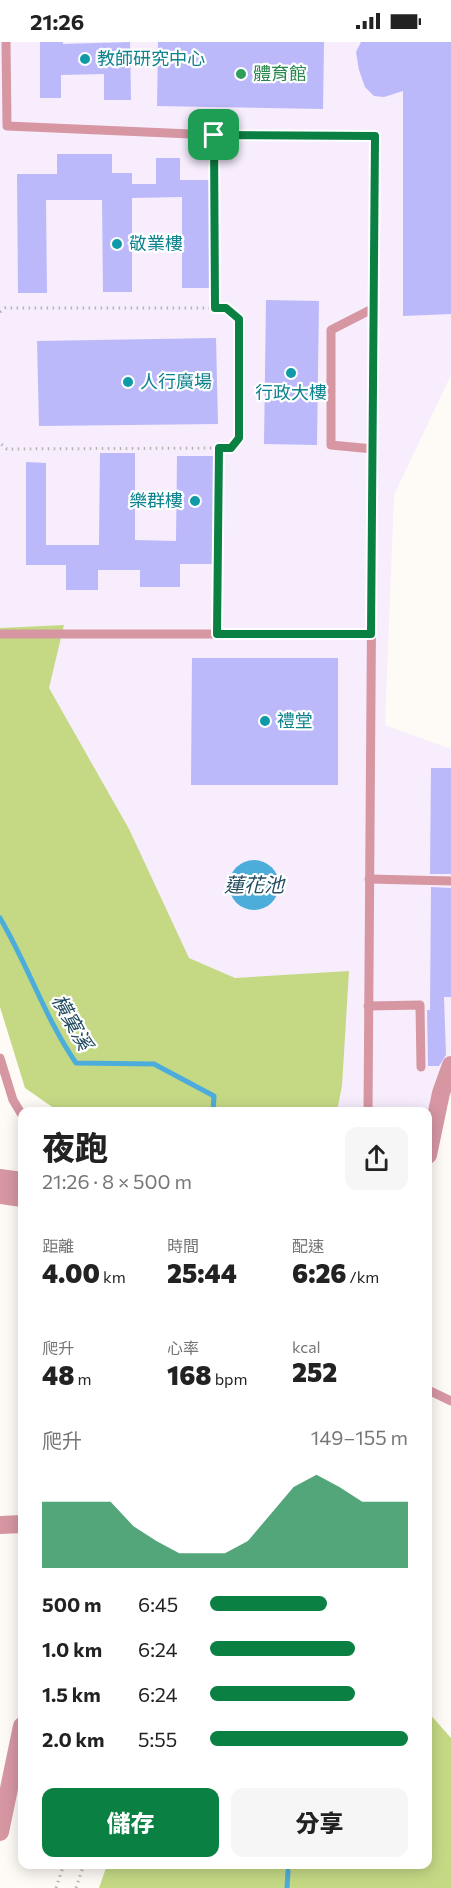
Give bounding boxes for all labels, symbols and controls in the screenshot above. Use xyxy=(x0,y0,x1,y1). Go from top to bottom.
text: 21:26 xyxy=(30,8,84,35)
place label: 教師研究中心 xyxy=(97,47,205,69)
marker: 教師研究中心 xyxy=(78,52,92,66)
place label: 體育館 xyxy=(253,62,307,84)
marker: 體育館 xyxy=(234,67,248,81)
pin xyxy=(188,109,239,160)
icon: arrive xyxy=(197,118,230,151)
place label: 敬業樓 xyxy=(129,232,183,254)
marker: 敬業樓 xyxy=(110,237,124,251)
marker: 行政大樓 xyxy=(284,366,298,380)
place label: 人行廣場 xyxy=(140,370,212,392)
marker: 人行廣場 xyxy=(121,375,135,389)
place label: 行政大樓 xyxy=(255,381,327,403)
place label: 樂群樓 xyxy=(129,489,183,511)
marker: 樂群樓 xyxy=(188,494,202,508)
place label: 禮堂 xyxy=(277,709,313,731)
marker: 禮堂 xyxy=(258,714,272,728)
water label: 蓮花池 xyxy=(224,872,286,896)
water label: 橫窠溪 xyxy=(48,989,99,1056)
text: 夜跑 xyxy=(42,1126,108,1167)
button: share xyxy=(345,1127,408,1190)
text: 21:26 · 8 × 500 m xyxy=(42,1169,192,1193)
text: 距離 xyxy=(42,1236,74,1255)
text: 時間 xyxy=(167,1236,199,1255)
text: 配速 xyxy=(292,1236,324,1255)
text: 4.00 xyxy=(42,1257,100,1288)
text: 25:44 xyxy=(167,1257,237,1288)
text: 6:26 xyxy=(292,1257,346,1288)
text: km xyxy=(100,1267,126,1286)
text: /km xyxy=(346,1267,379,1286)
text: kcal xyxy=(292,1337,321,1356)
text: 爬升 xyxy=(42,1338,74,1357)
text: 心率 xyxy=(167,1338,199,1357)
text: 252 xyxy=(292,1356,337,1387)
text: 48 xyxy=(42,1359,74,1390)
text: 168 xyxy=(167,1359,212,1390)
text: m xyxy=(74,1369,91,1388)
text: bpm xyxy=(212,1369,248,1388)
text: 149–155 m xyxy=(311,1425,408,1449)
text: 爬升 xyxy=(42,1428,82,1452)
text: 500 m xyxy=(42,1592,102,1616)
text: 6:45 xyxy=(138,1592,178,1616)
text: 1.0 km xyxy=(42,1637,102,1661)
text: 6:24 xyxy=(138,1637,178,1661)
text: 1.5 km xyxy=(42,1682,101,1706)
text: 6:24 xyxy=(138,1682,178,1706)
text: 2.0 km xyxy=(42,1727,104,1751)
text: 5:55 xyxy=(138,1727,177,1751)
button: 儲存 xyxy=(42,1788,219,1857)
button: 分享 xyxy=(231,1788,408,1857)

